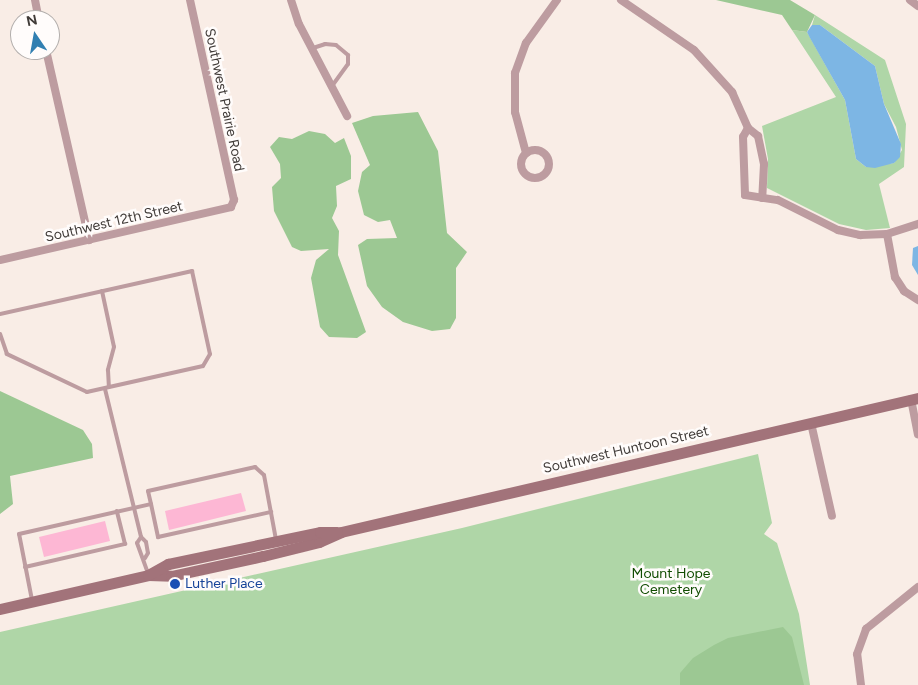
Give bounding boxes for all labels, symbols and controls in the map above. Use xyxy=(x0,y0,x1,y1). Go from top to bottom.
north arrow xyxy=(10,10,60,60)
text: N xyxy=(25,11,39,30)
street label: Southwest Prairie Road xyxy=(201,27,247,173)
street label: Southwest 12th Street xyxy=(44,198,184,246)
street label: Southwest Huntoon Street xyxy=(542,423,710,477)
park label: Mount Hope Cemetery xyxy=(632,566,710,598)
place label: Luther Place xyxy=(185,576,263,592)
marker: Luther Place xyxy=(169,578,181,590)

